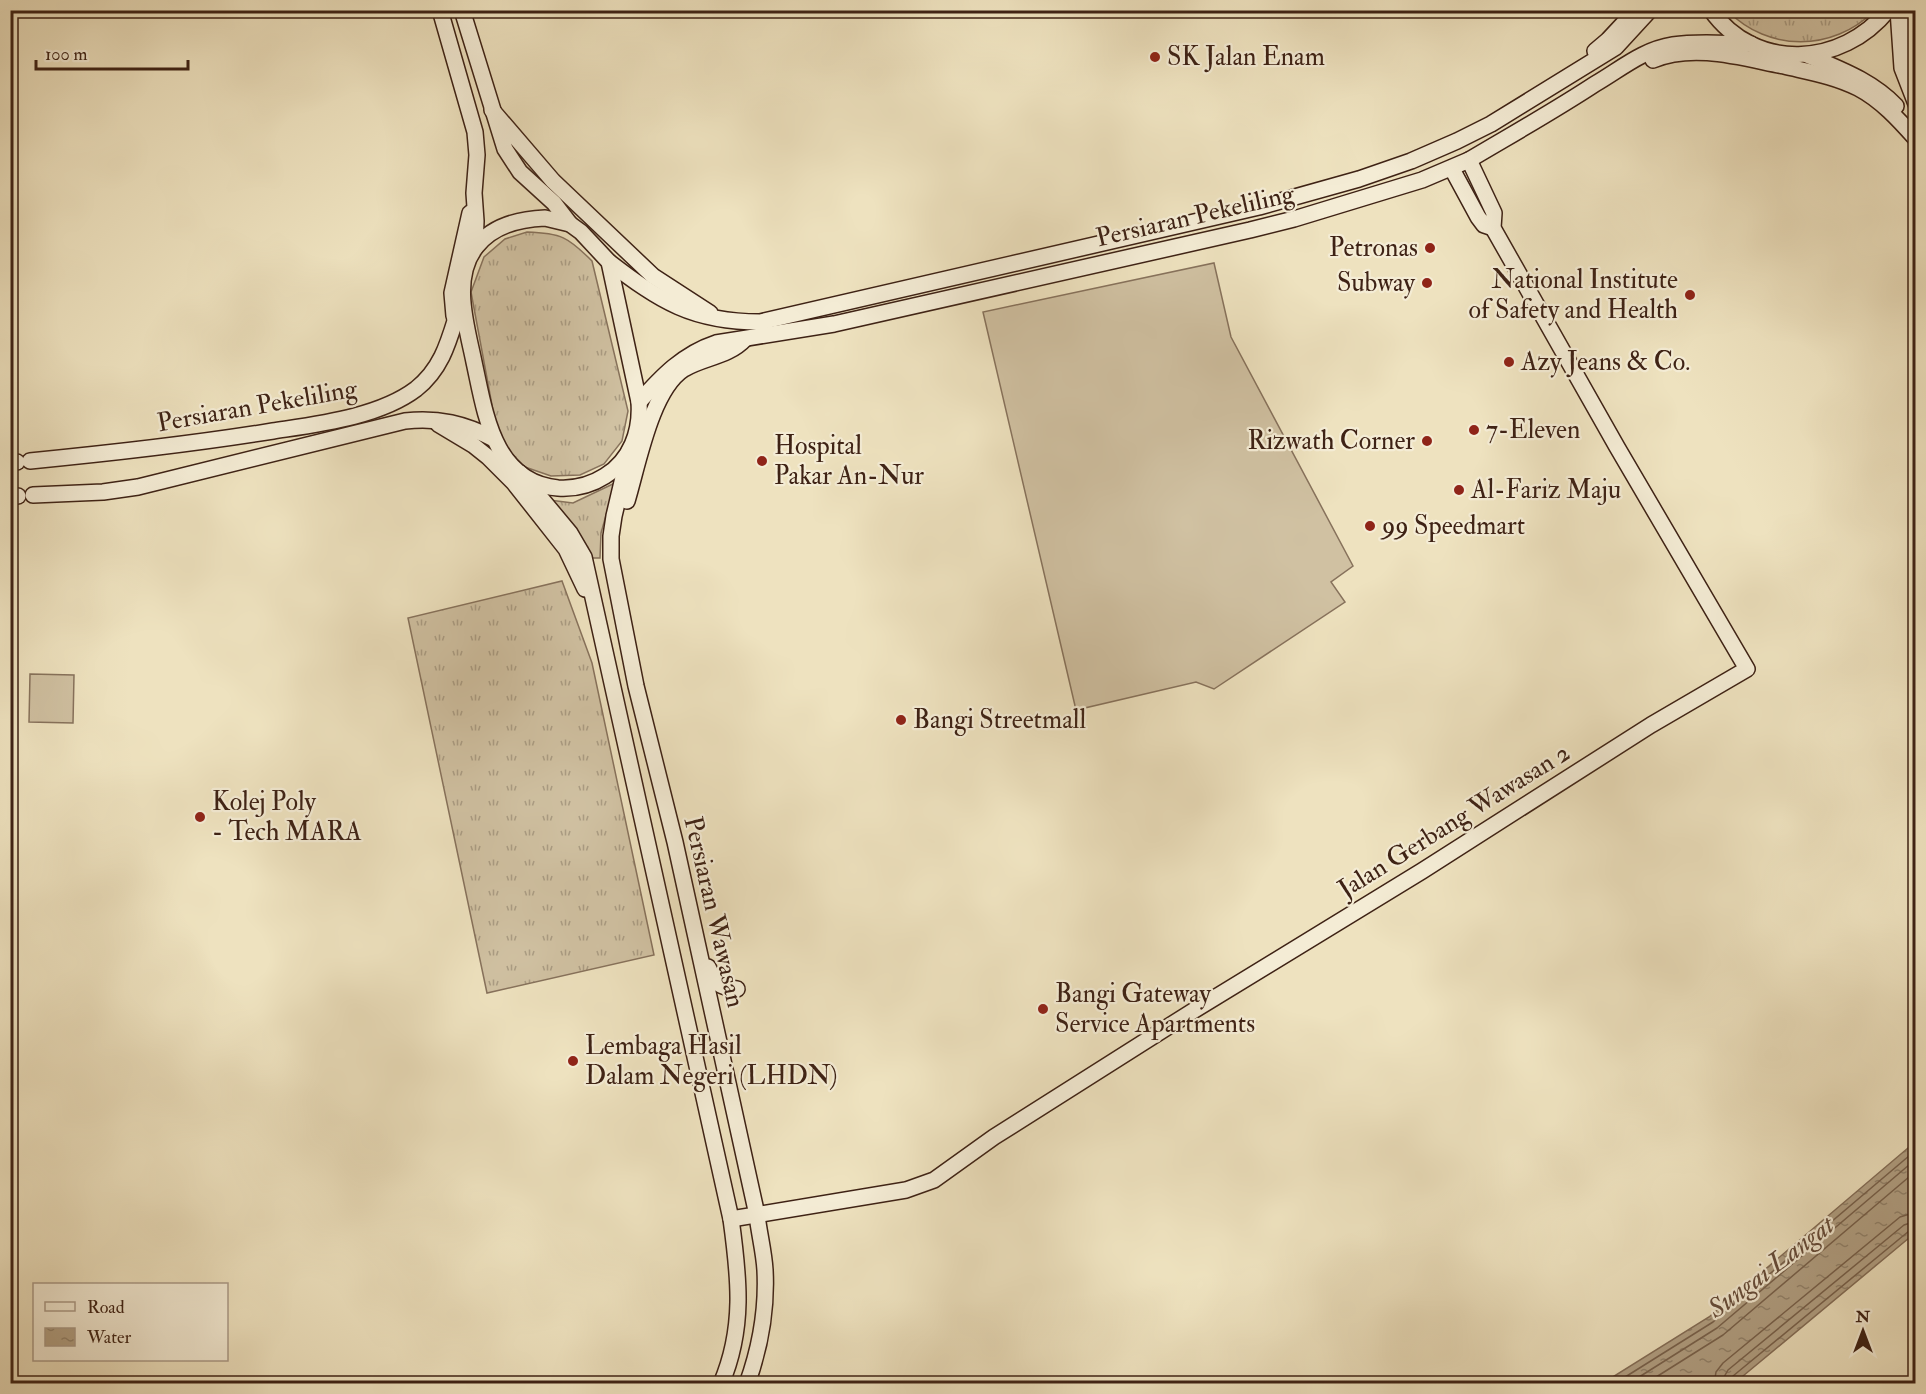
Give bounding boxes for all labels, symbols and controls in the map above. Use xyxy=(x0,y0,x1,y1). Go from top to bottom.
scale bar xyxy=(36,33,188,71)
place label: SK Jalan Enam xyxy=(1167,41,1325,73)
text: 100 m xyxy=(45,43,88,66)
marker: SK Jalan Enam xyxy=(1148,50,1162,64)
street label: Persiaran Pekeliling xyxy=(1093,177,1298,254)
place label: Petronas xyxy=(1329,232,1418,264)
marker: Petronas xyxy=(1423,241,1437,255)
place label: National Institute of Safety and Health xyxy=(1469,264,1678,326)
place label: Subway xyxy=(1337,267,1416,299)
marker: Subway xyxy=(1420,276,1434,290)
marker: National Institute of Safety and Health xyxy=(1683,288,1697,302)
place label: Azy Jeans & Co. xyxy=(1520,346,1690,378)
marker: Azy Jeans & Co. xyxy=(1502,355,1516,369)
street label: Persiaran Pekeliling xyxy=(154,372,361,439)
place label: 7-Eleven xyxy=(1486,414,1580,446)
marker: 7-Eleven xyxy=(1467,423,1481,437)
place label: Rizwath Corner xyxy=(1248,425,1415,457)
place label: Hospital Pakar An-Nur xyxy=(774,430,924,492)
marker: Rizwath Corner xyxy=(1420,434,1434,448)
marker: Hospital Pakar An-Nur xyxy=(755,454,769,468)
place label: Al-Fariz Maju xyxy=(1470,474,1621,506)
marker: Al-Fariz Maju xyxy=(1452,483,1466,497)
place label: 99 Speedmart xyxy=(1380,510,1525,543)
marker: 99 Speedmart xyxy=(1363,519,1377,533)
place label: Bangi Streetmall xyxy=(913,704,1087,736)
marker: Bangi Streetmall xyxy=(894,713,908,727)
street label: Jalan Gerbang Wawasan 2 xyxy=(1331,737,1576,906)
place label: Kolej Poly - Tech MARA xyxy=(212,786,362,848)
marker: Kolej Poly - Tech MARA xyxy=(193,810,207,824)
street label: Persiaran Wawasan xyxy=(676,813,752,1011)
place label: Bangi Gateway Service Apartments xyxy=(1055,978,1255,1041)
marker: Bangi Gateway Service Apartments xyxy=(1036,1002,1050,1016)
place label: Lembaga Hasil Dalam Negeri (LHDN) xyxy=(585,1030,838,1092)
marker: Lembaga Hasil Dalam Negeri (LHDN) xyxy=(566,1054,580,1068)
water label: Sungai Langat xyxy=(1700,1208,1842,1326)
legend xyxy=(33,1283,228,1361)
text: Road xyxy=(87,1296,125,1319)
north arrow xyxy=(1833,1301,1893,1361)
text: N xyxy=(1855,1307,1871,1327)
text: Water xyxy=(86,1326,131,1349)

